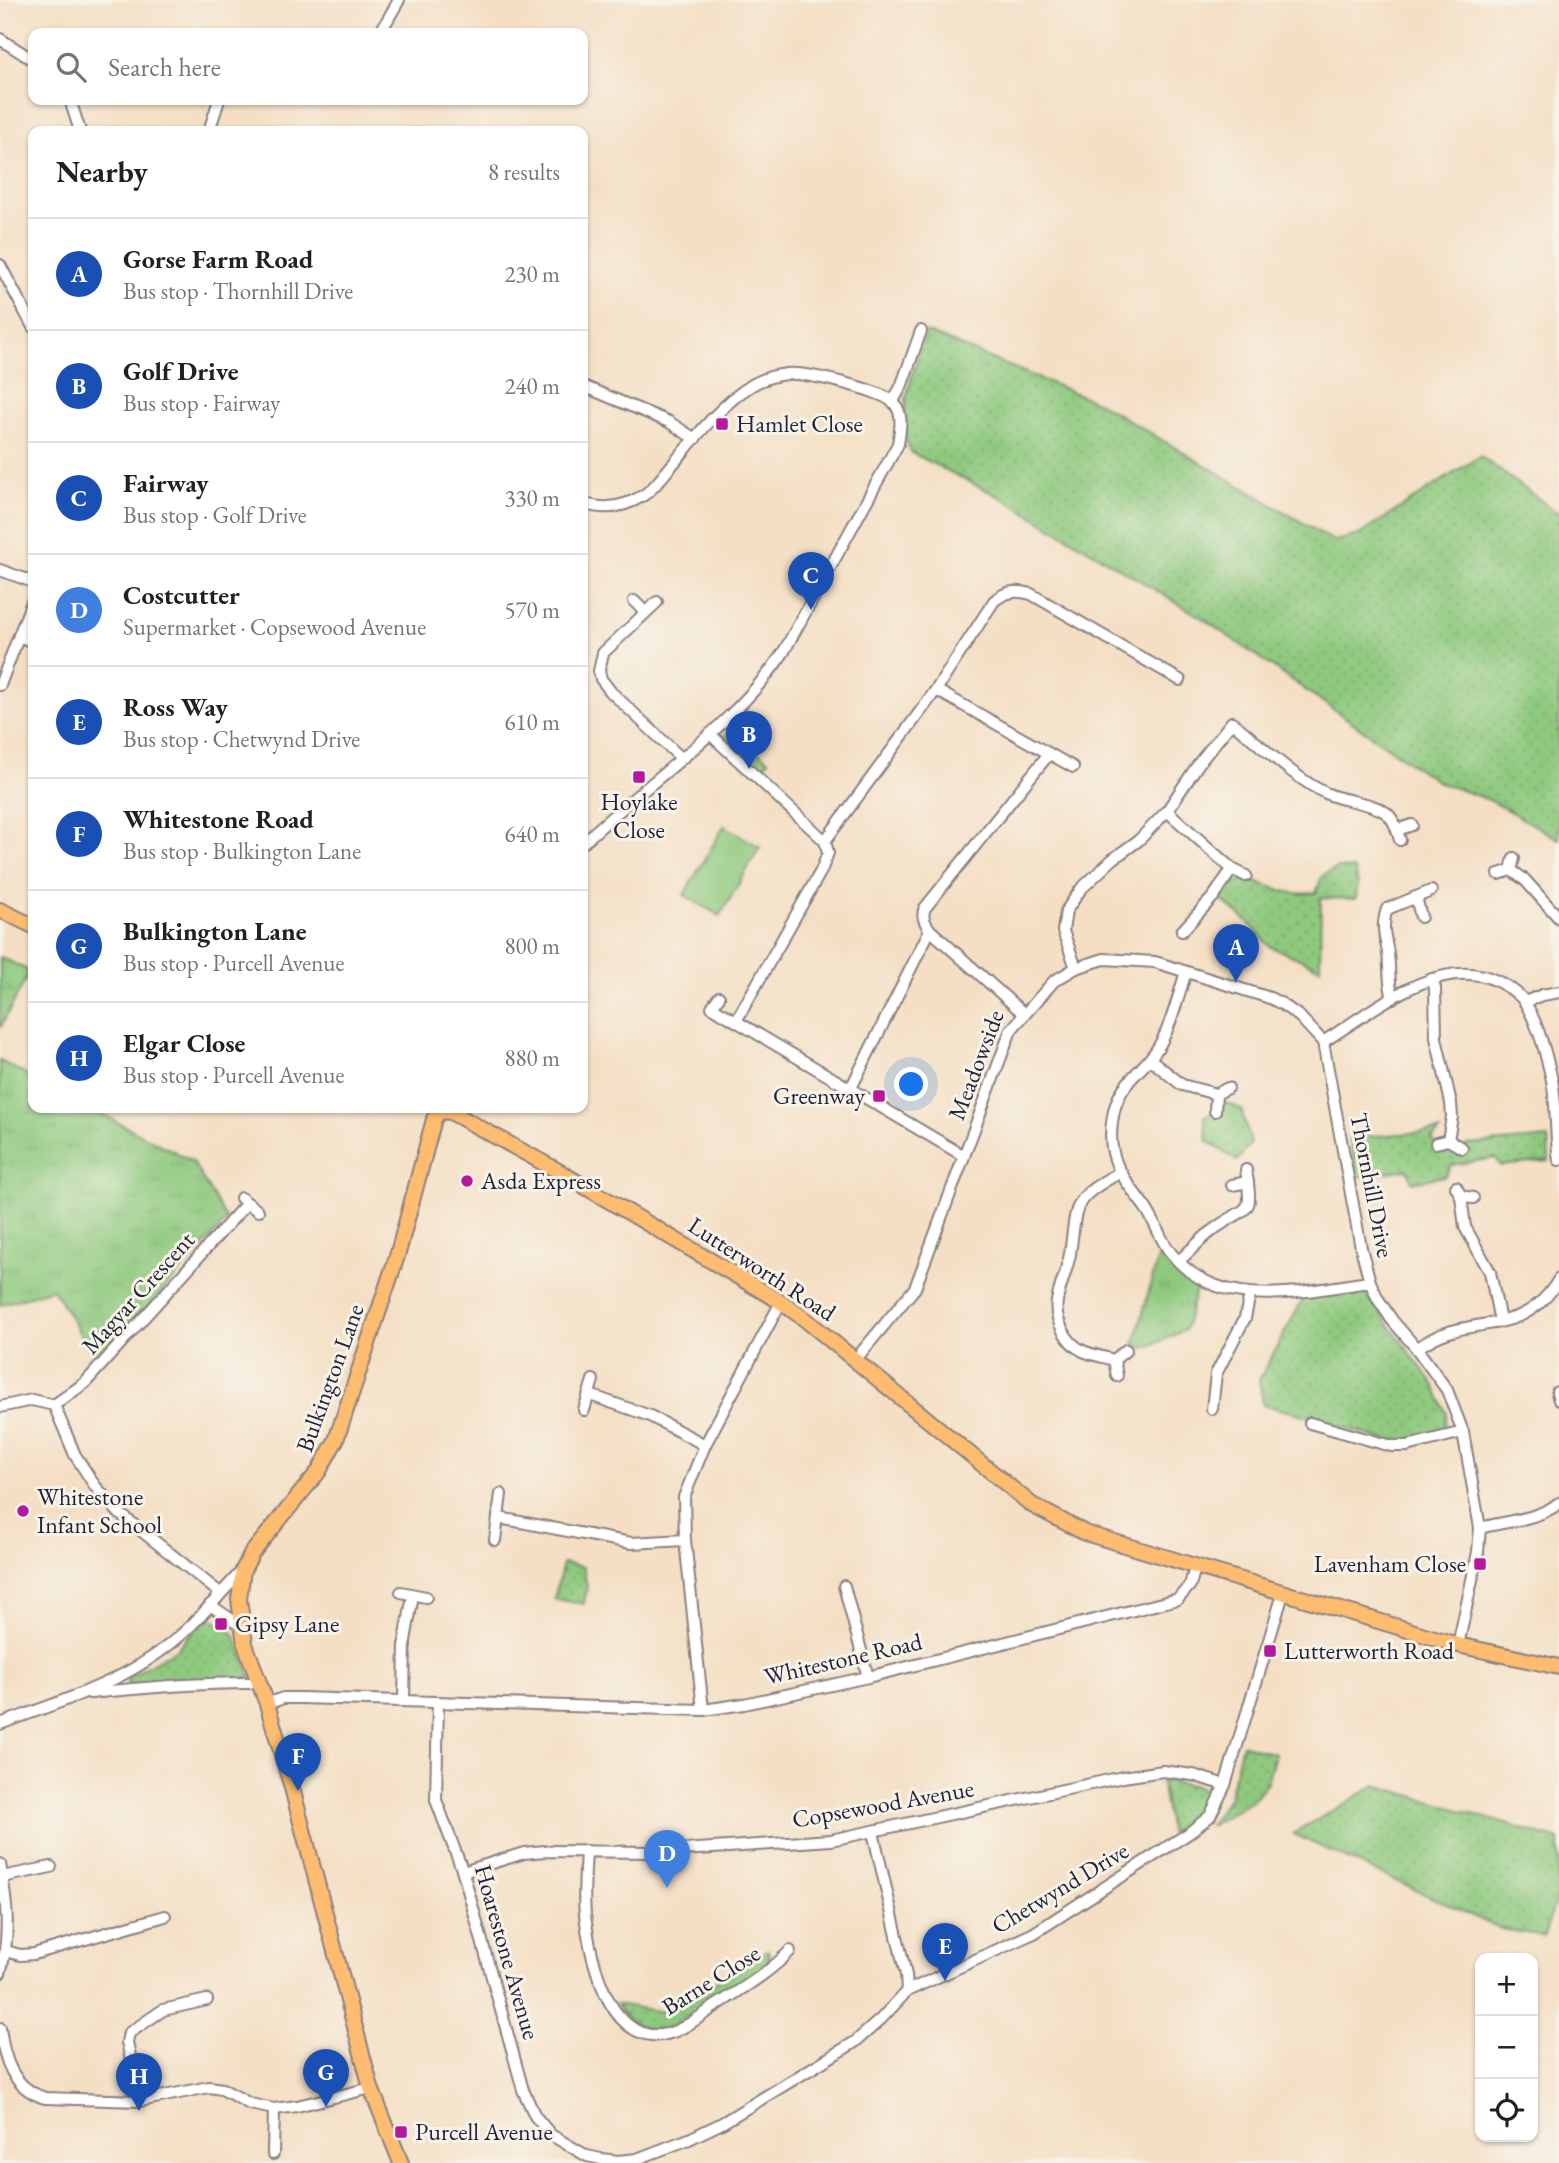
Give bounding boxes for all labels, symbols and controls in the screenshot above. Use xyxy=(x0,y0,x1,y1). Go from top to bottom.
search box xyxy=(28,28,588,105)
icon: search xyxy=(52,48,90,86)
text: Search here xyxy=(108,50,221,84)
text: Nearby xyxy=(56,152,148,191)
text: 8 results xyxy=(488,157,560,187)
text: Gorse Farm Road xyxy=(123,242,313,276)
text: A xyxy=(71,259,87,289)
text: 230 m xyxy=(504,259,560,289)
text: Bus stop · Thornhill Drive xyxy=(123,276,353,306)
text: Golf Drive xyxy=(123,354,239,388)
text: B xyxy=(72,371,86,401)
text: 240 m xyxy=(504,371,560,401)
text: Bus stop · Fairway xyxy=(123,388,280,418)
place label: Hamlet Close xyxy=(736,408,863,439)
marker: Hamlet Close xyxy=(714,416,730,432)
text: Fairway xyxy=(123,466,209,500)
text: C xyxy=(71,483,87,513)
text: 330 m xyxy=(504,483,560,513)
text: Bus stop · Golf Drive xyxy=(123,500,307,530)
pin: C xyxy=(788,552,834,610)
text: Costcutter xyxy=(123,578,240,612)
text: D xyxy=(70,595,88,625)
text: 570 m xyxy=(504,595,560,625)
text: Supermarket · Copsewood Avenue xyxy=(123,612,426,642)
text: Ross Way xyxy=(123,690,228,724)
text: E xyxy=(72,707,86,737)
text: 610 m xyxy=(504,707,560,737)
pin: B xyxy=(726,711,772,769)
text: Bus stop · Chetwynd Drive xyxy=(123,724,360,754)
marker: Hoylake Close xyxy=(631,769,647,785)
place label: Hoylake Close xyxy=(600,786,678,845)
text: Whitestone Road xyxy=(123,802,314,836)
text: F xyxy=(73,819,85,849)
text: 640 m xyxy=(504,819,560,849)
text: Bus stop · Bulkington Lane xyxy=(123,836,361,866)
text: Bulkington Lane xyxy=(123,914,306,948)
pin: A xyxy=(1213,924,1259,982)
text: G xyxy=(71,931,87,961)
text: 800 m xyxy=(504,931,560,961)
text: Bus stop · Purcell Avenue xyxy=(123,948,344,978)
street label: Meadowside xyxy=(940,1005,1011,1124)
text: Elgar Close xyxy=(123,1026,245,1060)
text: H xyxy=(70,1043,88,1073)
text: 880 m xyxy=(504,1043,560,1073)
text: Bus stop · Purcell Avenue xyxy=(123,1060,344,1090)
your location xyxy=(894,1067,928,1101)
place label: Greenway xyxy=(773,1080,865,1111)
marker: Greenway xyxy=(871,1088,887,1104)
street label: Thornhill Drive xyxy=(1343,1110,1402,1260)
place label: Asda Express xyxy=(480,1165,601,1196)
marker: Asda Express xyxy=(459,1173,475,1189)
street label: Lutterworth Road xyxy=(683,1209,843,1328)
street label: Magyar Crescent xyxy=(74,1224,201,1361)
street label: Bulkington Lane xyxy=(288,1300,371,1456)
place label: Whitestone Infant School xyxy=(37,1481,162,1540)
marker: Whitestone Infant School xyxy=(15,1503,31,1519)
place label: Lavenham Close xyxy=(1314,1548,1466,1579)
marker: Lavenham Close xyxy=(1472,1556,1488,1572)
place label: Gipsy Lane xyxy=(235,1608,339,1639)
marker: Gipsy Lane xyxy=(213,1616,229,1632)
street label: Whitestone Road xyxy=(761,1625,926,1692)
place label: Lutterworth Road xyxy=(1284,1635,1455,1666)
marker: Lutterworth Road xyxy=(1262,1643,1278,1659)
pin: F xyxy=(275,1733,321,1791)
street label: Copsewood Avenue xyxy=(790,1772,976,1835)
pin: D xyxy=(644,1830,690,1888)
street label: Chetwynd Drive xyxy=(986,1835,1134,1941)
street label: Hoarestone Avenue xyxy=(468,1861,547,2043)
pin: E xyxy=(922,1923,968,1981)
street label: Barne Close xyxy=(656,1937,766,2022)
map controls xyxy=(1475,1953,1538,2142)
button: + xyxy=(1475,1953,1538,2016)
button: − xyxy=(1475,2016,1538,2079)
pin: G xyxy=(303,2049,349,2107)
pin: H xyxy=(116,2053,162,2111)
button: locate xyxy=(1475,2079,1538,2142)
place label: Purcell Avenue xyxy=(415,2116,553,2147)
marker: Purcell Avenue xyxy=(393,2124,409,2140)

